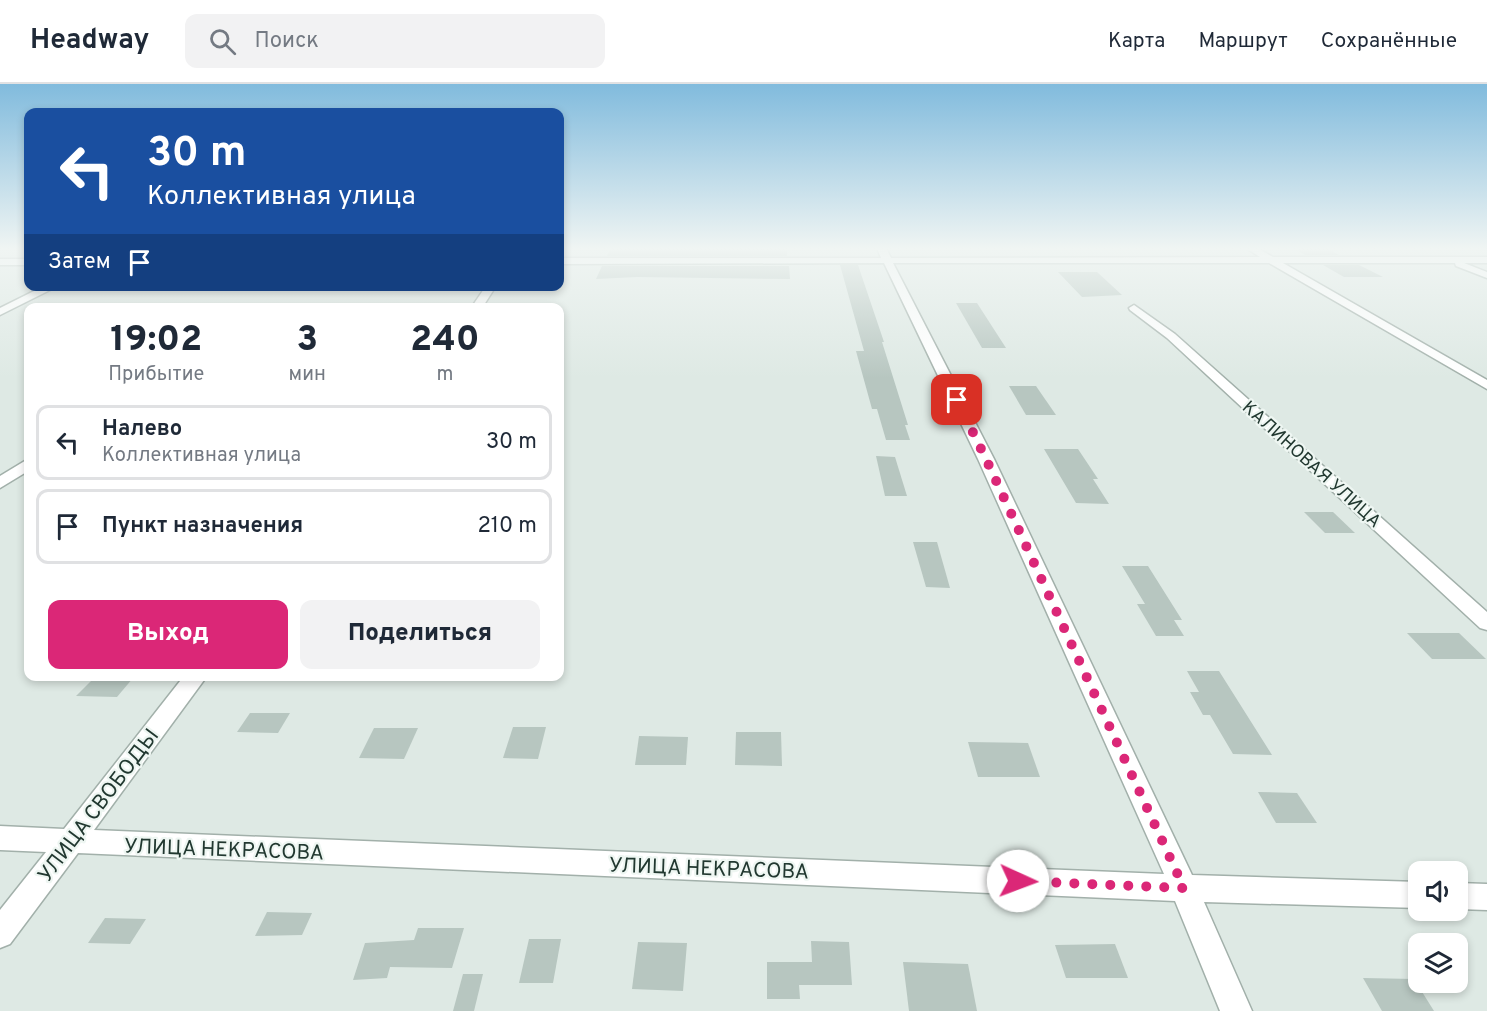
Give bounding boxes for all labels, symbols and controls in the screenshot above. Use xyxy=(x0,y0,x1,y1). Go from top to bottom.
search box xyxy=(185,14,605,68)
text: Headway xyxy=(30,23,149,59)
icon: search xyxy=(206,25,239,58)
text: Поиск xyxy=(254,28,319,55)
text: Карта xyxy=(1108,28,1165,55)
text: Маршрут xyxy=(1198,28,1288,55)
text: Сохранённые xyxy=(1321,28,1457,55)
text: 30 m xyxy=(147,128,246,181)
icon: left xyxy=(48,132,126,210)
text: Коллективная улица xyxy=(147,180,416,214)
icon: arrive xyxy=(123,246,156,279)
text: Затем xyxy=(48,249,111,276)
text: 19:02 xyxy=(110,318,202,364)
text: 3 xyxy=(296,318,318,364)
text: 240 xyxy=(410,318,480,364)
text: Прибытие xyxy=(108,362,204,388)
text: мин xyxy=(289,362,326,388)
text: m xyxy=(436,362,453,388)
pin xyxy=(931,374,982,425)
icon: arrive xyxy=(940,383,973,416)
street label: КАЛИНОВАЯ УЛИЦА xyxy=(1237,397,1385,534)
text: Налево xyxy=(102,416,182,443)
icon: left xyxy=(51,426,84,459)
text: 30 m xyxy=(486,429,537,456)
text: Коллективная улица xyxy=(102,443,301,469)
icon: arrive xyxy=(51,510,84,543)
text: Пункт назначения xyxy=(102,513,303,540)
text: 210 m xyxy=(477,513,537,540)
button: Выход xyxy=(48,600,288,669)
button: Поделиться xyxy=(300,600,540,669)
street label: УЛИЦА СВОБОДЫ xyxy=(33,724,166,888)
street label: УЛИЦА НЕКРАСОВА xyxy=(124,834,324,867)
position arrow xyxy=(986,849,1050,913)
street label: УЛИЦА НЕКРАСОВА xyxy=(609,853,809,886)
map controls xyxy=(1408,861,1468,993)
button: sound xyxy=(1408,861,1468,921)
button: layers xyxy=(1408,933,1468,993)

